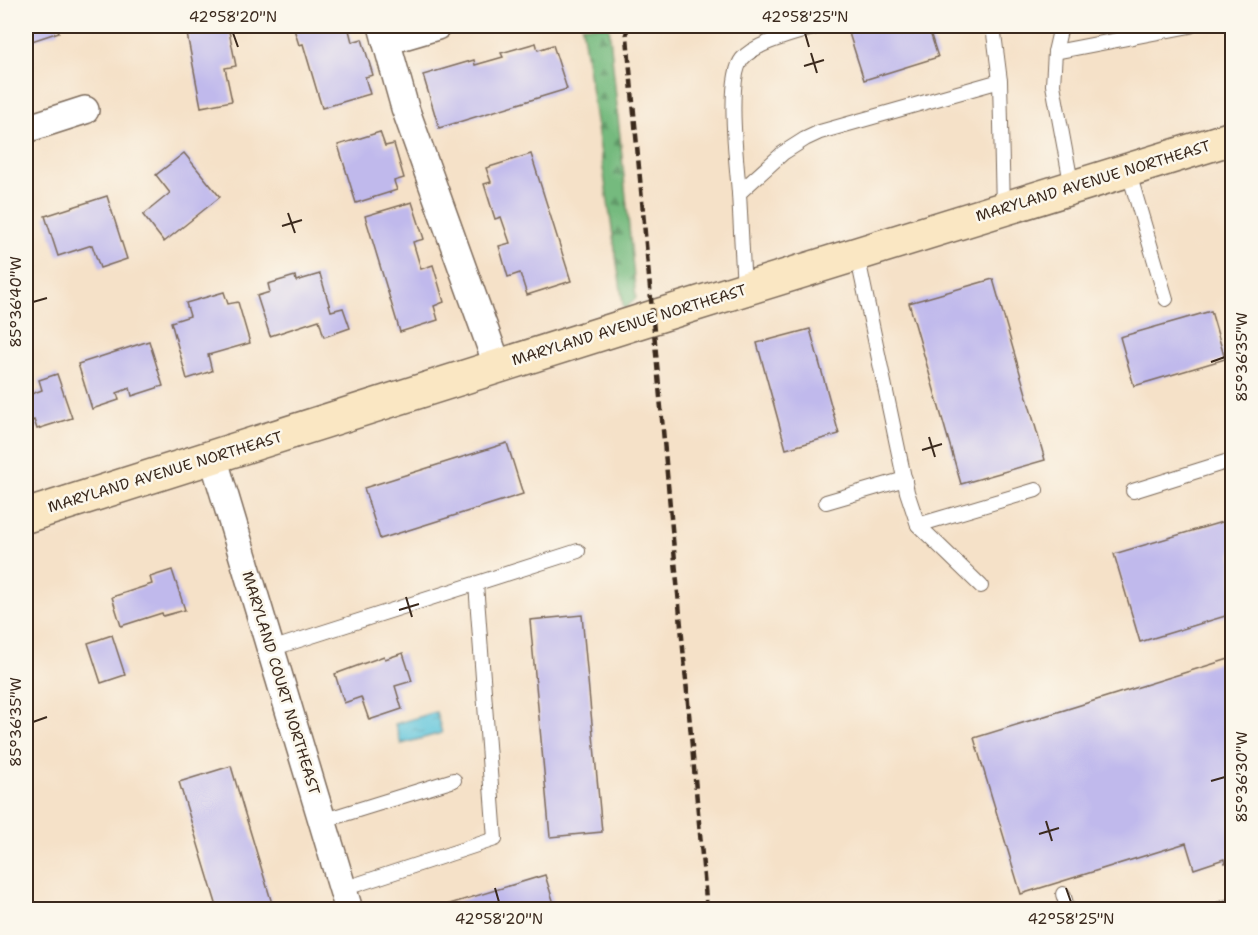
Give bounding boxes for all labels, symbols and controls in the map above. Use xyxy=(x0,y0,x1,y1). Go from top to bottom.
text: 42°58'20"N xyxy=(189,7,277,27)
text: 42°58'25"N xyxy=(762,7,849,27)
street label: MARYLAND AVENUE NORTHEAST xyxy=(973,136,1213,226)
text: 85°36'40"W xyxy=(6,256,26,348)
street label: MARYLAND AVENUE NORTHEAST xyxy=(509,280,749,370)
text: 85°36'35"W xyxy=(1232,312,1252,402)
street label: MARYLAND AVENUE NORTHEAST xyxy=(45,427,285,517)
street label: MARYLAND COURT NORTHEAST xyxy=(237,569,325,797)
text: 85°36'35"W xyxy=(6,677,26,767)
text: 85°36'30"W xyxy=(1232,731,1252,823)
text: 42°58'20"N xyxy=(455,909,543,929)
text: 42°58'25"N xyxy=(1028,909,1115,929)

